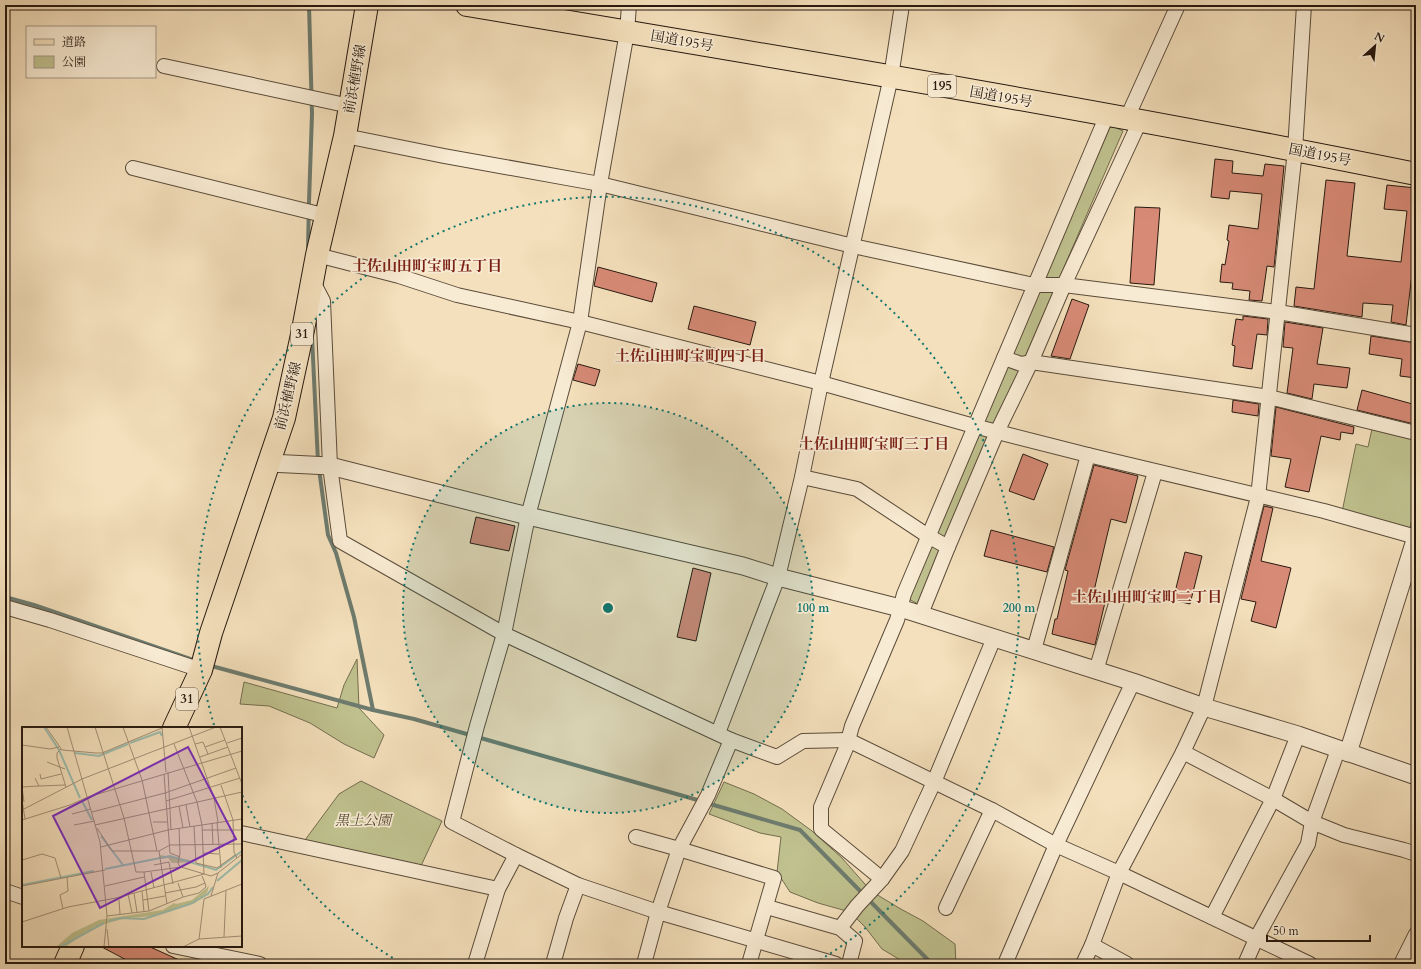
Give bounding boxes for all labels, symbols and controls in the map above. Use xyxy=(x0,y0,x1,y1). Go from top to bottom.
legend xyxy=(26,26,156,78)
street label: 国道195号 xyxy=(649,26,715,56)
north arrow xyxy=(1355,26,1395,66)
text: N xyxy=(1372,29,1387,47)
text: 道路 xyxy=(62,34,86,50)
street label: 前浜植野線 xyxy=(340,43,370,115)
text: 公園 xyxy=(62,54,86,70)
road number: 195 xyxy=(928,75,956,97)
street label: 国道195号 xyxy=(968,82,1034,112)
street label: 国道195号 xyxy=(1287,140,1353,170)
district label: 土佐山田町宝町五丁目 xyxy=(352,256,502,276)
road number: 31 xyxy=(291,323,313,345)
district label: 土佐山田町宝町四丁目 xyxy=(615,346,765,366)
street label: 前浜植野線 xyxy=(270,360,306,432)
district label: 土佐山田町宝町三丁目 xyxy=(799,434,949,454)
district label: 土佐山田町宝町二丁目 xyxy=(1072,587,1222,607)
text: 100 m xyxy=(797,600,830,616)
text: 200 m xyxy=(1003,600,1036,616)
centre of rings xyxy=(601,601,615,615)
road number: 31 xyxy=(176,688,198,710)
inset map xyxy=(22,727,242,947)
park label: 黒土公園 xyxy=(335,811,393,830)
scale bar xyxy=(1267,917,1370,943)
text: 50 m xyxy=(1273,923,1300,939)

